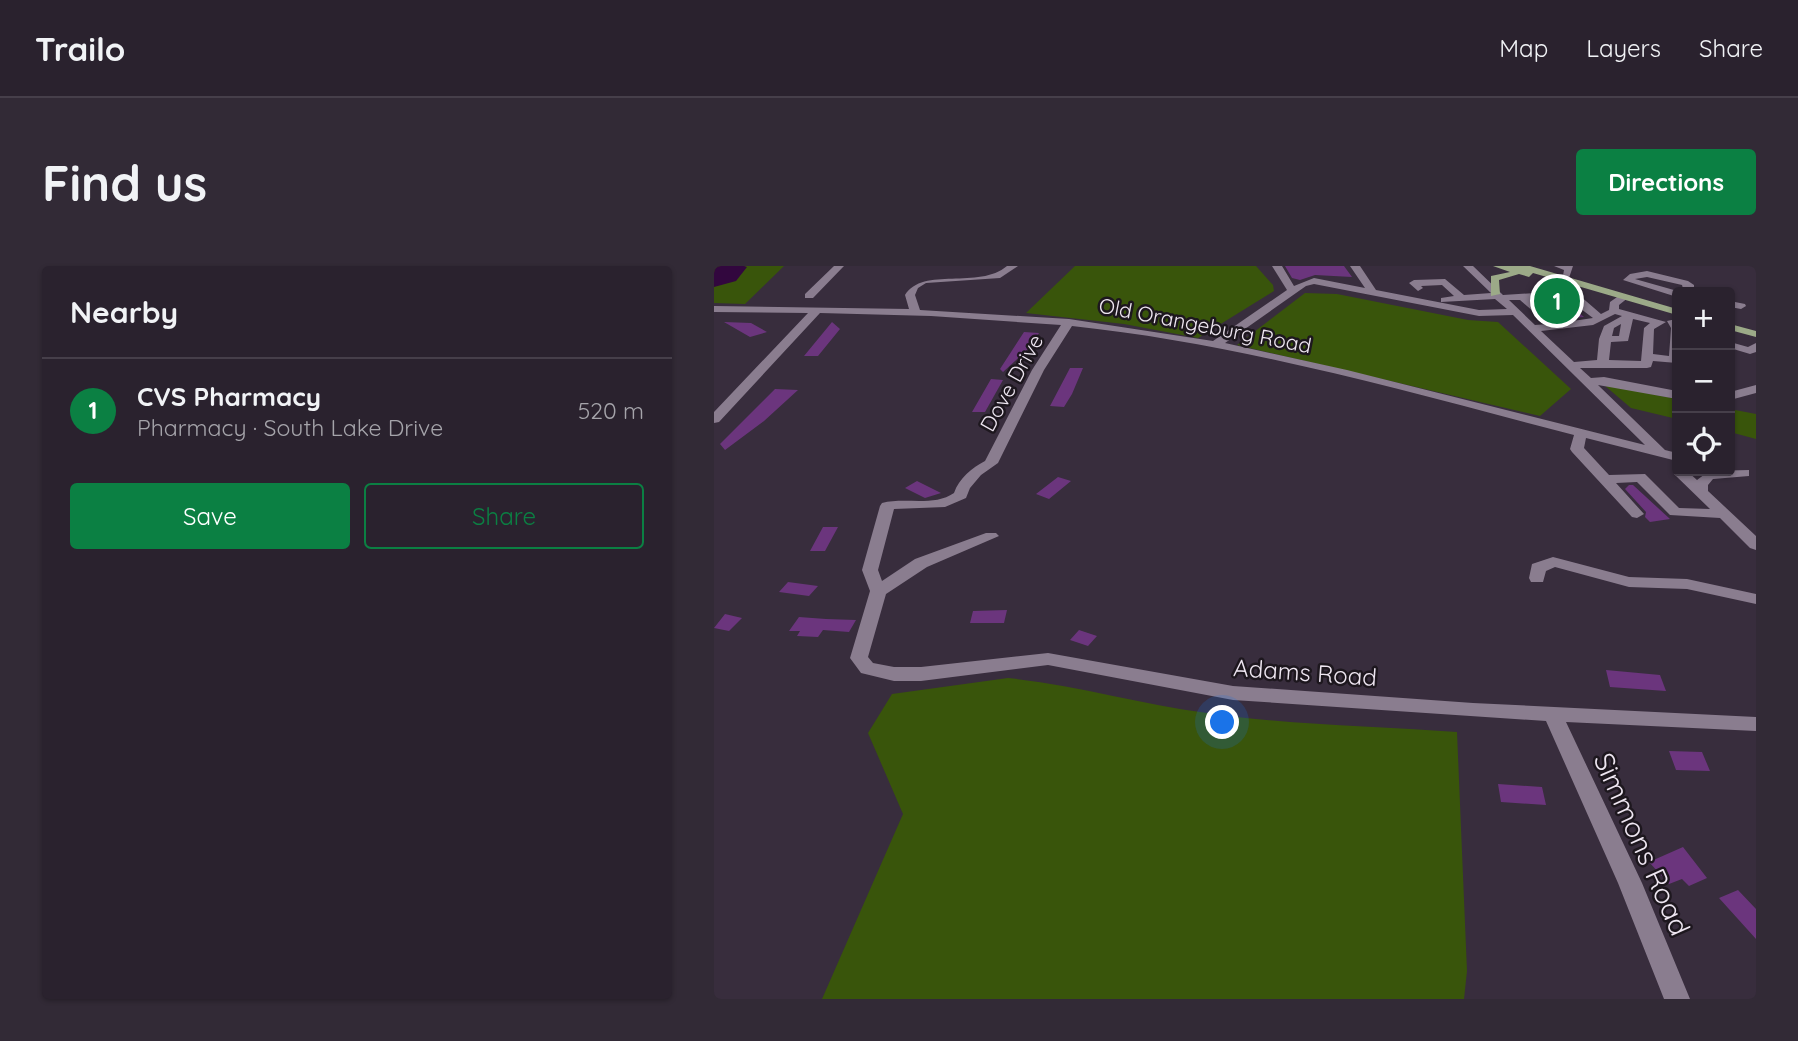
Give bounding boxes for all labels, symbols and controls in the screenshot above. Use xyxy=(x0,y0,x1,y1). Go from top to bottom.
text: Trailo xyxy=(35,28,125,69)
text: Map xyxy=(1499,33,1548,63)
text: Layers xyxy=(1586,33,1661,63)
text: Share xyxy=(1699,33,1763,63)
button: Directions xyxy=(1576,149,1756,215)
text: Find us xyxy=(42,152,207,213)
pin: 1 xyxy=(1534,275,1580,327)
map controls xyxy=(1672,287,1735,476)
button: + xyxy=(1672,287,1735,350)
street label: Old Orangeburg Road xyxy=(1097,292,1314,358)
text: Nearby xyxy=(70,293,178,331)
street label: Dove Drive xyxy=(974,329,1048,436)
button: − xyxy=(1672,350,1735,413)
text: CVS Pharmacy xyxy=(137,380,321,413)
text: 1 xyxy=(89,396,97,425)
text: 520 m xyxy=(578,396,644,425)
text: Pharmacy · South Lake Drive xyxy=(137,413,443,442)
button: locate xyxy=(1672,413,1735,476)
button: Save xyxy=(70,483,350,549)
button: Share xyxy=(364,483,644,549)
street label: Adams Road xyxy=(1232,652,1378,692)
your location xyxy=(1205,705,1239,739)
street label: Simmons Road xyxy=(1587,747,1698,941)

